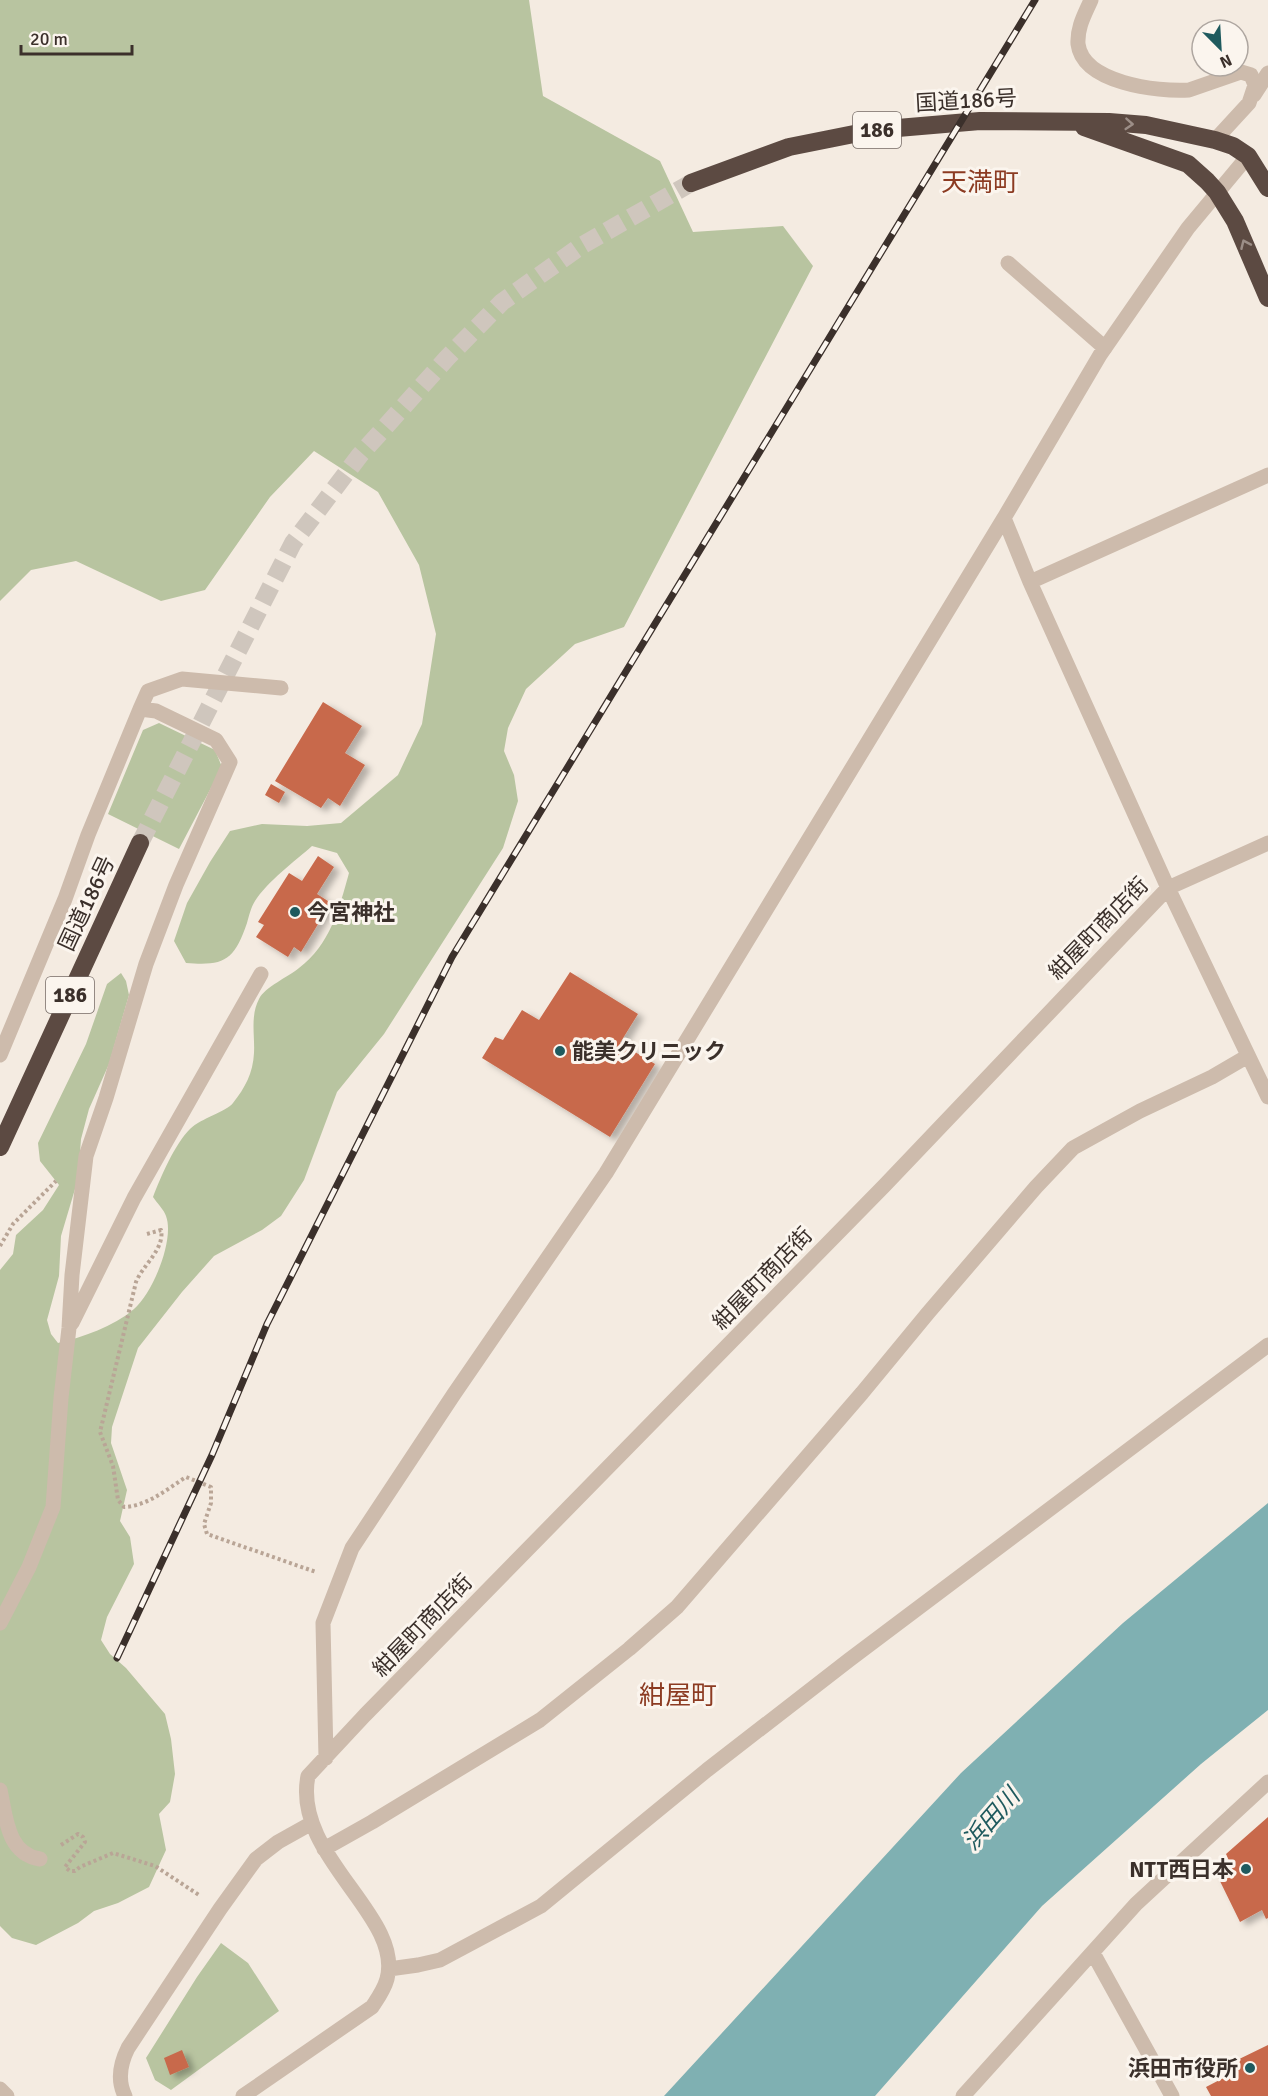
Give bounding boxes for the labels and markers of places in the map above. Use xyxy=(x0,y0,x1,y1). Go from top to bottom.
place label: 今宮神社 xyxy=(307,899,395,926)
marker: 今宮神社 xyxy=(288,905,302,919)
place label: 能美クリニック xyxy=(572,1038,726,1065)
marker: 能美クリニック xyxy=(553,1044,567,1058)
place label: NTT西日本 xyxy=(1129,1856,1234,1883)
marker: NTT西日本 xyxy=(1239,1862,1253,1876)
place label: 浜田市役所 xyxy=(1128,2055,1238,2082)
marker: 浜田市役所 xyxy=(1243,2061,1257,2075)

